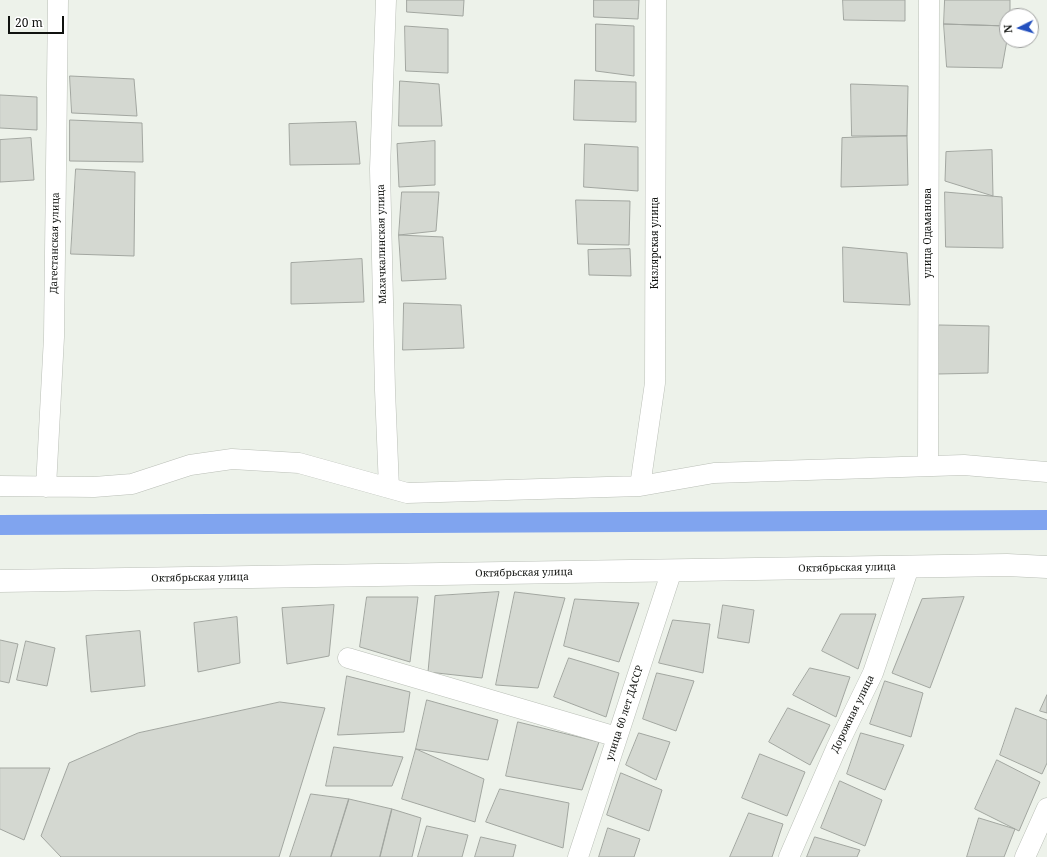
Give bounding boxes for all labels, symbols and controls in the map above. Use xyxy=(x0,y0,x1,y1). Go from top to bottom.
scale bar xyxy=(10,8,66,34)
north arrow xyxy=(999,8,1039,48)
text: 20 m xyxy=(15,14,43,31)
text: N xyxy=(1000,24,1015,34)
street label: Махачкалинская улица xyxy=(375,184,389,304)
street label: улица Одаманова xyxy=(922,188,934,278)
street label: Дагестанская улица xyxy=(48,192,62,294)
street label: Кизлярская улица xyxy=(649,197,661,289)
street label: Октябрьская улица xyxy=(798,561,896,575)
street label: Октябрьская улица xyxy=(475,566,573,580)
street label: Октябрьская улица xyxy=(151,571,249,585)
street label: улица 60 лет ДАССР xyxy=(604,664,646,762)
street label: Дорожная улица xyxy=(829,673,877,755)

